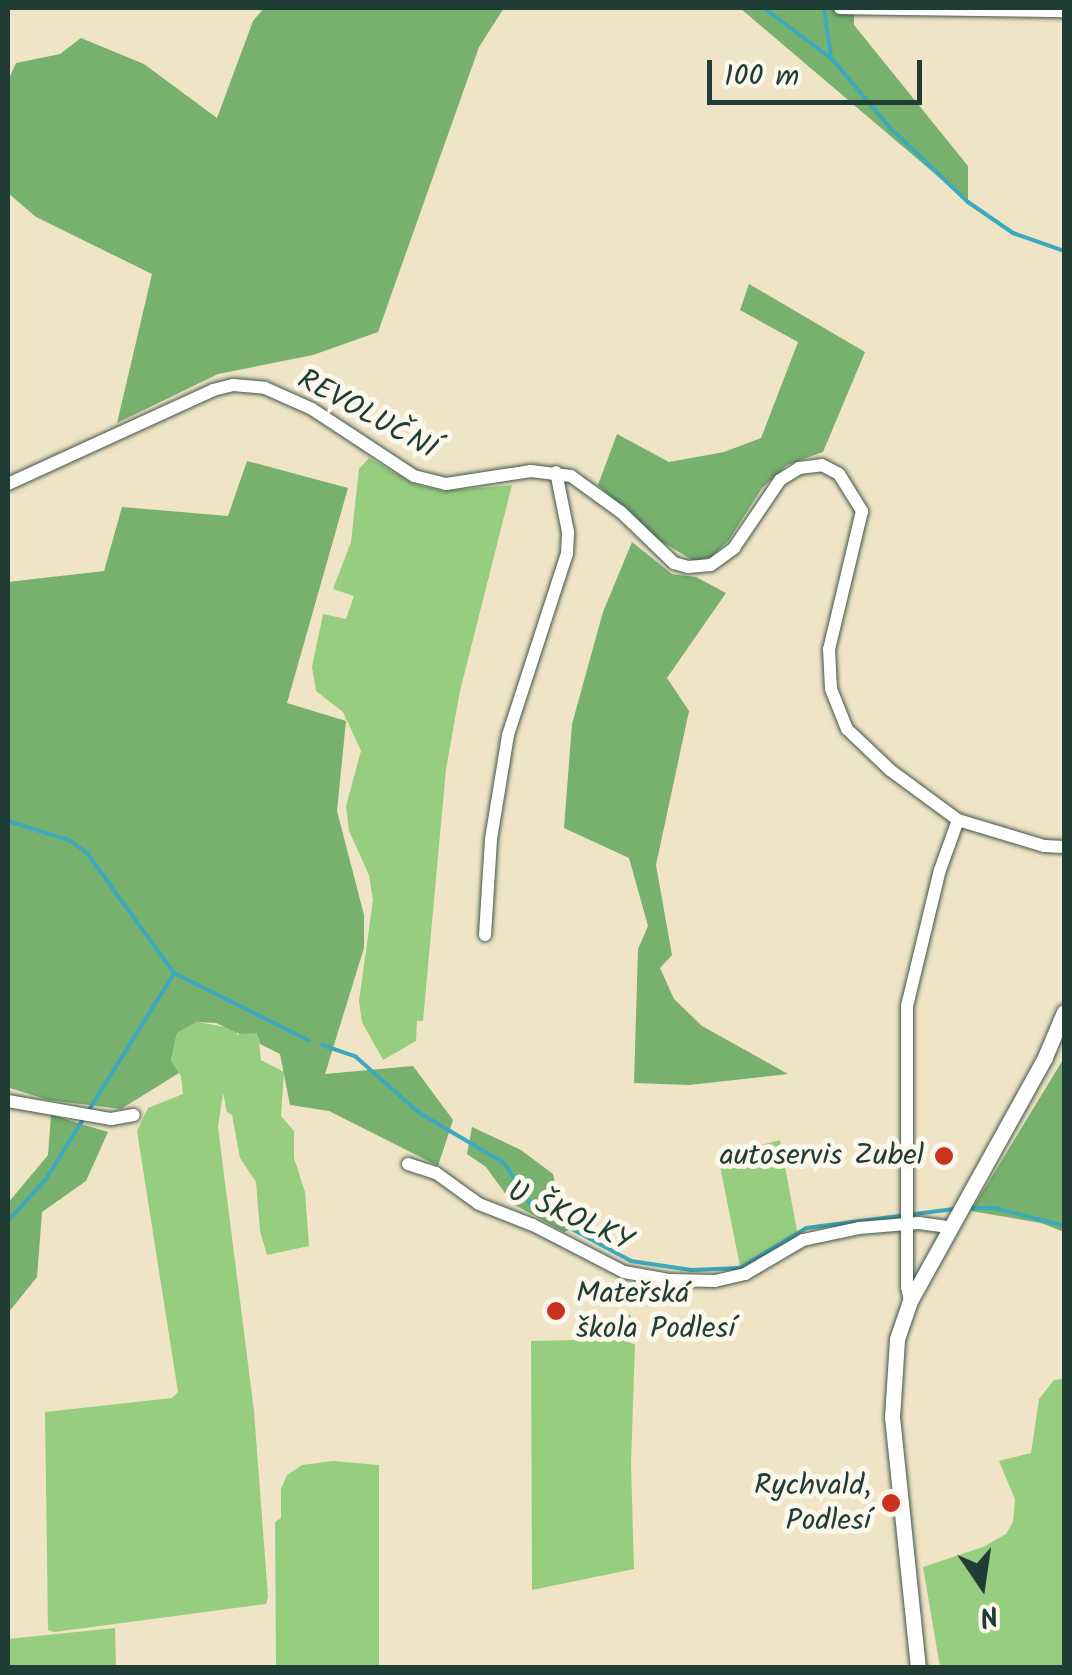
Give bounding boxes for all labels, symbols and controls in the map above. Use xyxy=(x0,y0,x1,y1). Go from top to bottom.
scale bar xyxy=(712,40,927,102)
text: 100 m xyxy=(724,53,799,101)
street label: REVOLUČNÍ xyxy=(291,362,443,468)
place label: autoservis Zubel xyxy=(720,1138,924,1174)
marker: autoservis Zubel xyxy=(933,1145,955,1167)
street label: U ŠKOLKY xyxy=(502,1173,638,1261)
place label: Mateřská škola Podlesí xyxy=(576,1276,736,1346)
marker: Mateřská škola Podlesí xyxy=(545,1300,567,1322)
place label: Rychvald, Podlesí xyxy=(754,1468,871,1538)
marker: Rychvald, Podlesí xyxy=(880,1492,902,1514)
north arrow xyxy=(932,1535,1032,1635)
text: N xyxy=(975,1591,1003,1639)

